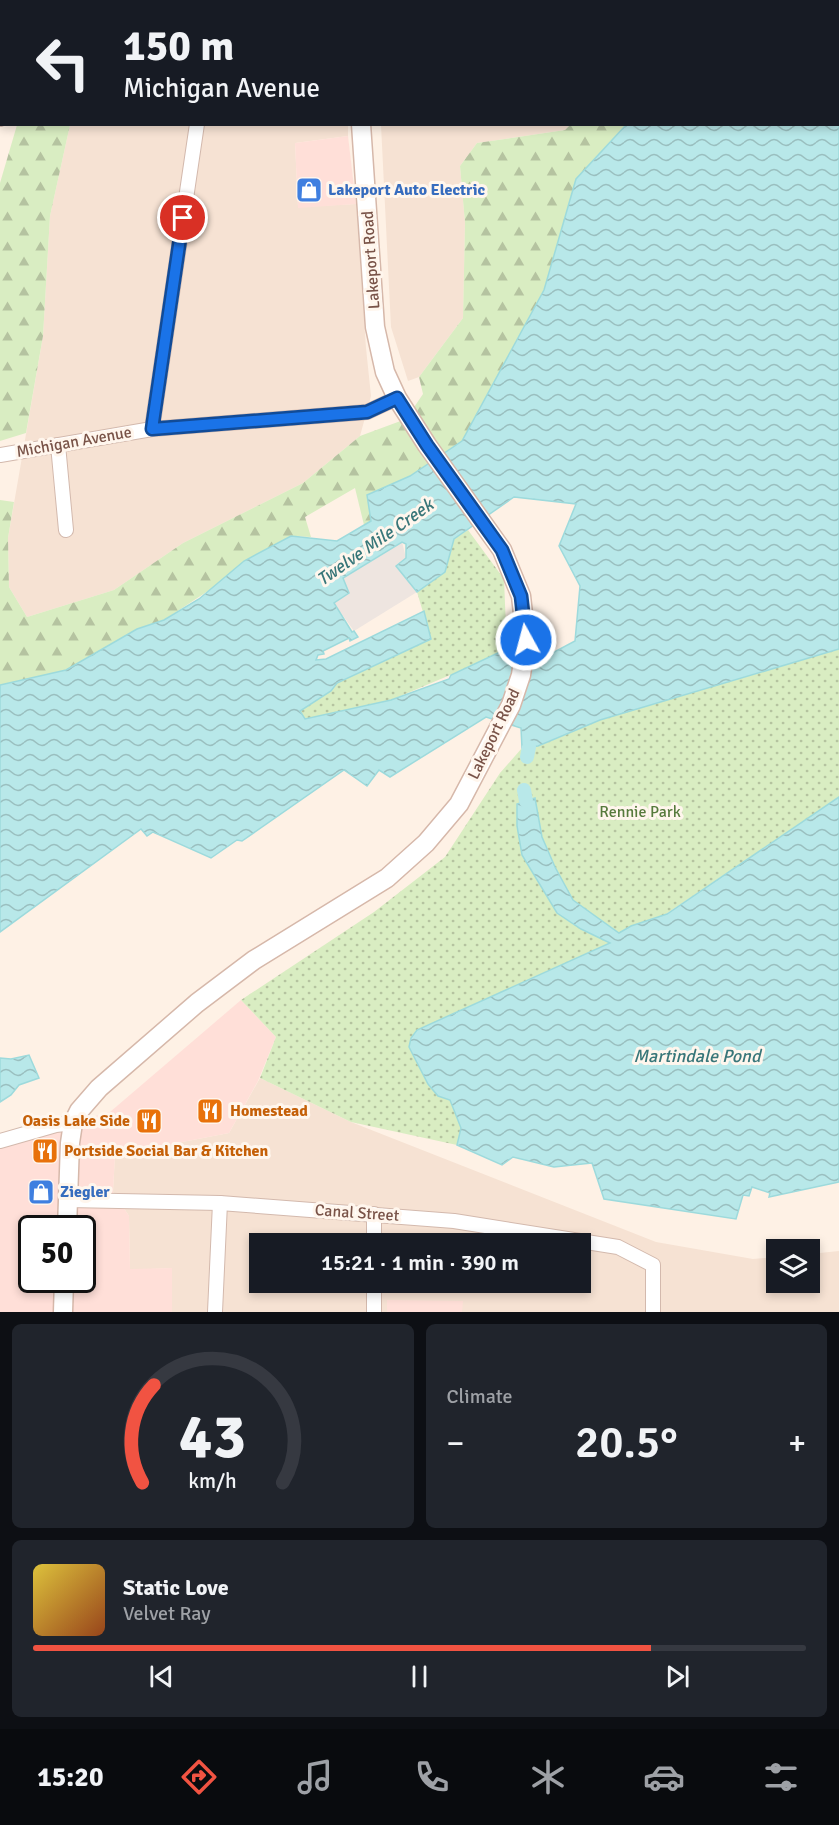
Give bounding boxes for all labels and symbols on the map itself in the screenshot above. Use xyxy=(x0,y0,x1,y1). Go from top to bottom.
shop icon: Lakeport Auto Electric xyxy=(294,175,324,205)
place label: Lakeport Auto Electric xyxy=(328,180,486,200)
pin xyxy=(157,192,208,243)
street label: Lakeport Road xyxy=(358,210,384,310)
street label: Michigan Avenue xyxy=(15,422,133,462)
water label: Twelve Mile Creek xyxy=(313,493,439,590)
position arrow xyxy=(494,608,558,672)
street label: Lakeport Road xyxy=(463,685,525,783)
park label: Rennie Park xyxy=(599,802,681,822)
water label: Martindale Pond xyxy=(634,1045,763,1067)
restaurant icon: Homestead xyxy=(195,1096,225,1126)
place label: Homestead xyxy=(230,1101,308,1121)
restaurant icon: Oasis Lake Side xyxy=(134,1106,164,1136)
place label: Oasis Lake Side xyxy=(22,1111,130,1131)
restaurant icon: Portside Social Bar & Kitchen xyxy=(30,1136,60,1166)
place label: Portside Social Bar & Kitchen xyxy=(64,1141,269,1161)
shop icon: Ziegler xyxy=(26,1177,56,1207)
place label: Ziegler xyxy=(60,1182,110,1202)
street label: Canal Street xyxy=(314,1200,400,1226)
speed limit sign: 50 xyxy=(18,1215,96,1293)

